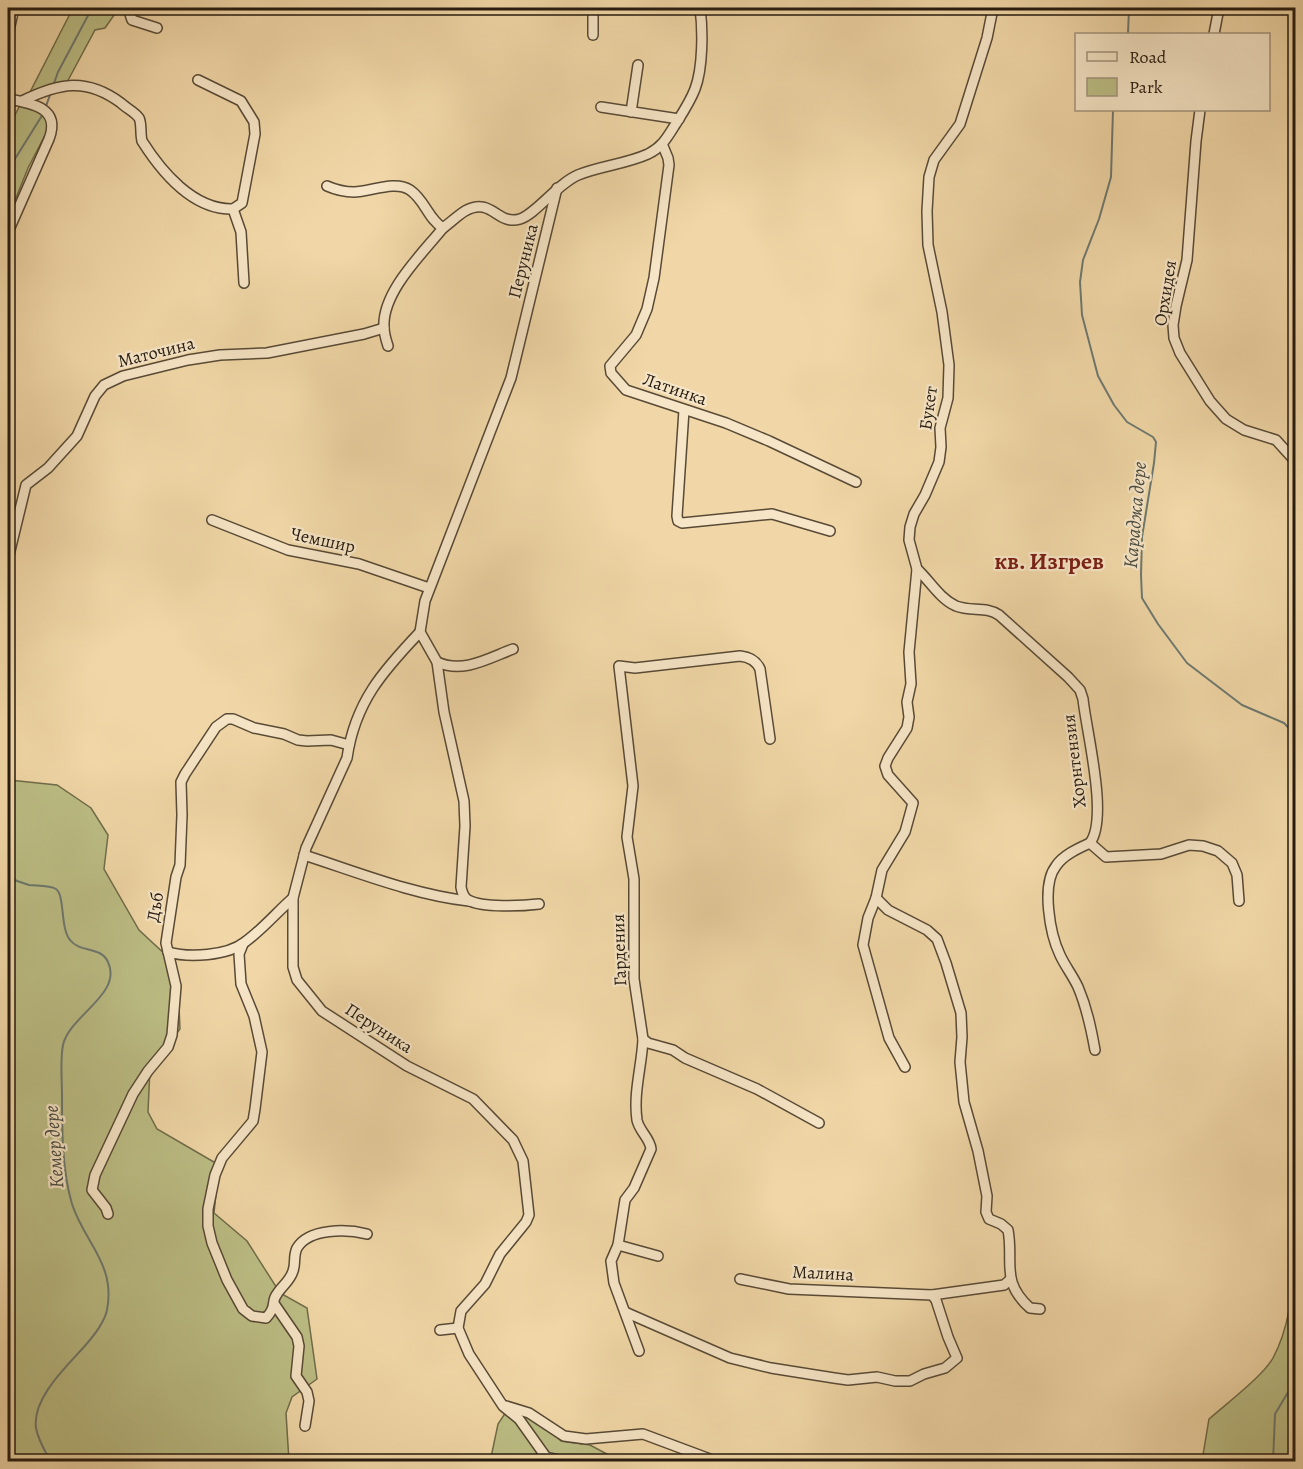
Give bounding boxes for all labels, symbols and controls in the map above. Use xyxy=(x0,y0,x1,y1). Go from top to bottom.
legend xyxy=(1075,33,1270,111)
text: Road xyxy=(1129,45,1167,69)
text: Park xyxy=(1129,75,1163,99)
street label: Перуника xyxy=(502,220,544,301)
street label: Орхидея xyxy=(1148,258,1182,328)
street label: Маточина xyxy=(115,331,198,373)
street label: Латинка xyxy=(640,367,711,411)
street label: Букет xyxy=(913,385,943,431)
water label: Караджа дере xyxy=(1117,460,1153,570)
street label: Чемшир xyxy=(289,521,357,559)
district label: кв. Изгрев xyxy=(994,545,1104,577)
street label: Хорнтензия xyxy=(1056,713,1092,809)
street label: Дъб xyxy=(141,890,169,924)
street label: Гардения xyxy=(606,913,632,987)
street label: Перуника xyxy=(340,997,418,1059)
water label: Кемер дере xyxy=(38,1105,70,1189)
street label: Малина xyxy=(792,1259,855,1287)

